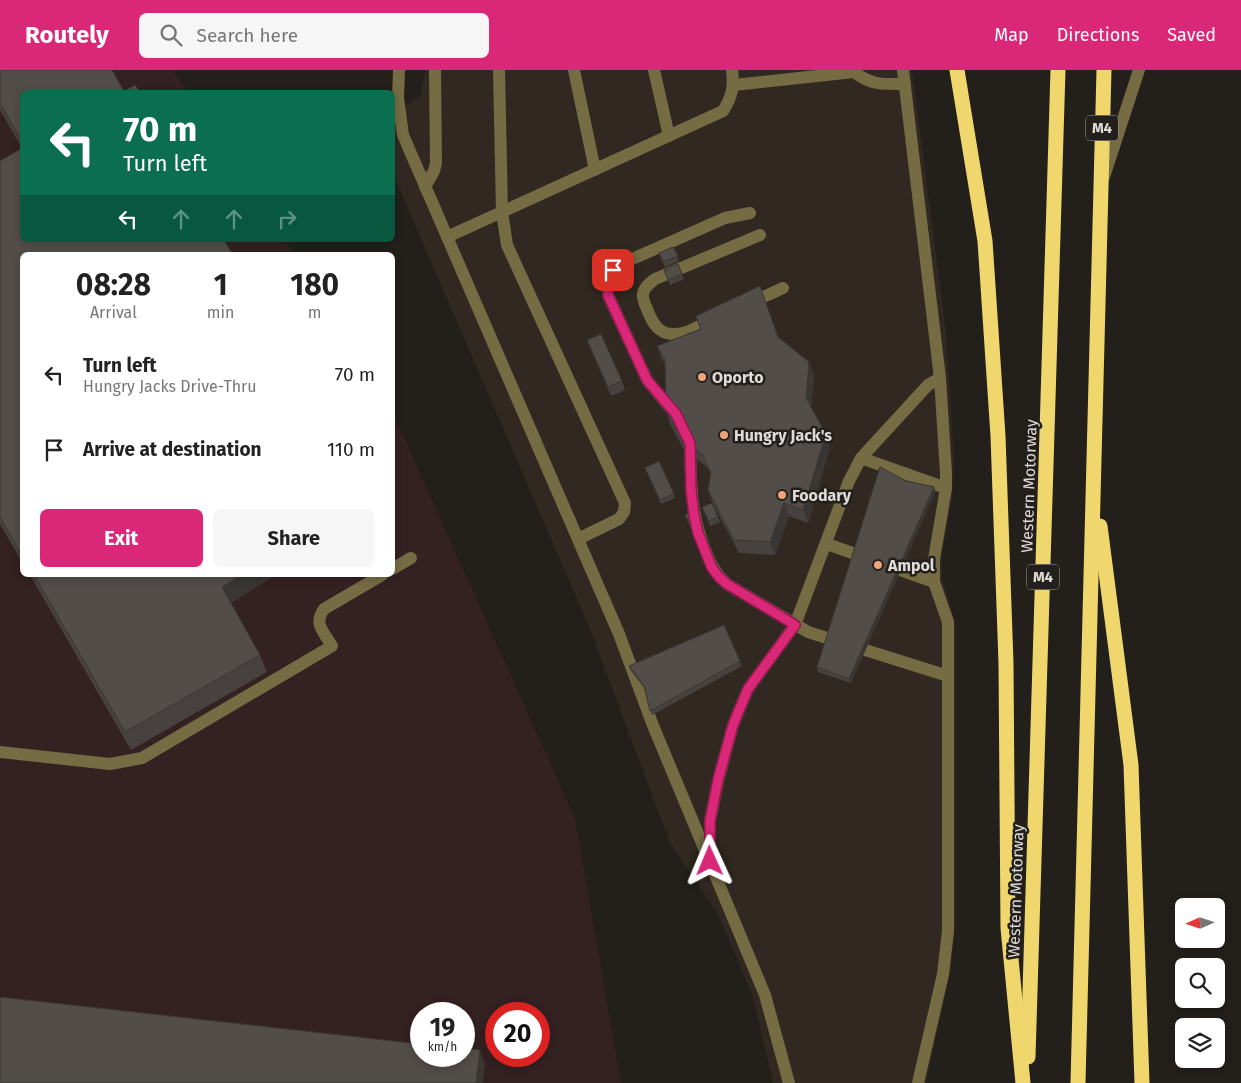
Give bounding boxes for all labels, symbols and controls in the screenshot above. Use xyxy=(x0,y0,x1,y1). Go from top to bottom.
search box xyxy=(139,13,489,58)
text: Routely xyxy=(25,21,109,49)
icon: search xyxy=(157,21,185,49)
text: Search here xyxy=(197,24,298,47)
text: Map xyxy=(994,24,1029,46)
text: Directions xyxy=(1057,24,1139,46)
text: Saved xyxy=(1167,24,1216,46)
text: 70 m xyxy=(123,108,197,150)
icon: left xyxy=(40,110,105,175)
road number: M4 xyxy=(1086,116,1118,140)
text: Turn left xyxy=(123,150,207,177)
icon: left xyxy=(114,205,142,233)
icon: ahead xyxy=(167,205,195,233)
icon: ahead xyxy=(220,205,248,233)
icon: right xyxy=(273,205,301,233)
pin xyxy=(592,249,634,291)
icon: arrive xyxy=(599,256,627,284)
text: 08:28 xyxy=(76,267,151,303)
text: 1 xyxy=(214,267,228,303)
text: 180 xyxy=(290,267,339,303)
text: Arrival xyxy=(90,303,137,322)
text: min xyxy=(207,303,234,322)
text: m xyxy=(308,303,322,322)
text: Turn left xyxy=(83,354,157,377)
icon: left xyxy=(40,361,68,389)
text: 70 m xyxy=(335,363,375,386)
place label: Oporto xyxy=(712,368,764,387)
marker: Oporto xyxy=(696,371,708,383)
text: Hungry Jacks Drive-Thru xyxy=(83,377,257,396)
street label: Western Motorway xyxy=(1017,419,1041,553)
place label: Hungry Jack's xyxy=(734,426,832,445)
marker: Hungry Jack's xyxy=(718,429,730,441)
icon: arrive xyxy=(40,436,68,464)
text: Arrive at destination xyxy=(83,438,262,461)
text: 110 m xyxy=(327,438,375,461)
place label: Foodary xyxy=(792,486,852,505)
marker: Foodary xyxy=(776,489,788,501)
button: Exit xyxy=(40,509,203,567)
button: Share xyxy=(213,509,375,567)
place label: Ampol xyxy=(887,556,935,575)
marker: Ampol xyxy=(872,559,884,571)
road number: M4 xyxy=(1027,564,1059,590)
street label: Western Motorway xyxy=(1004,824,1028,958)
position arrow xyxy=(683,834,735,886)
north arrow xyxy=(1175,898,1225,948)
map controls xyxy=(1175,898,1225,1068)
button: search xyxy=(1175,958,1225,1008)
speed limit sign: 20 xyxy=(485,1002,550,1067)
text: 19 xyxy=(430,1013,455,1043)
button: layers xyxy=(1175,1018,1225,1068)
text: km/h xyxy=(428,1040,457,1054)

